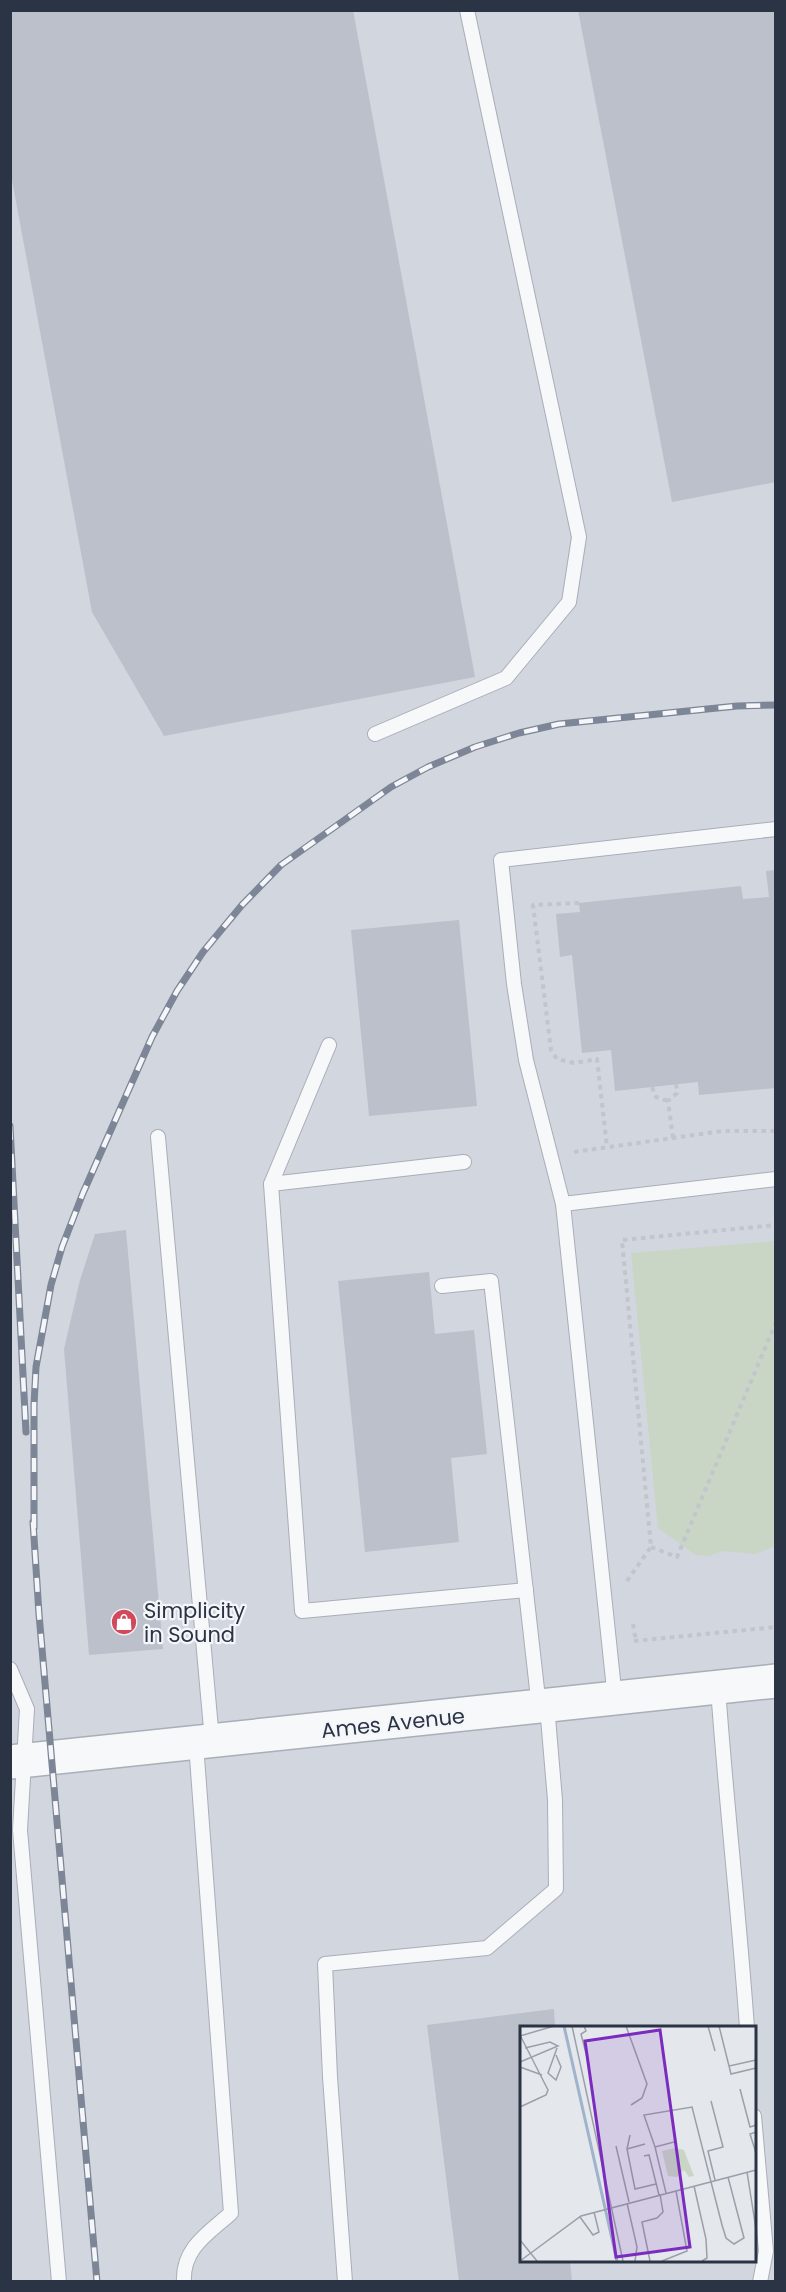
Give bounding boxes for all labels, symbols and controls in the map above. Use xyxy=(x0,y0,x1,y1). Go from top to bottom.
place label: Simplicity in Sound xyxy=(144,1596,245,1649)
shop icon: Simplicity in Sound xyxy=(109,1607,139,1637)
street label: Ames Avenue xyxy=(320,1701,466,1745)
inset map xyxy=(520,2026,756,2262)

